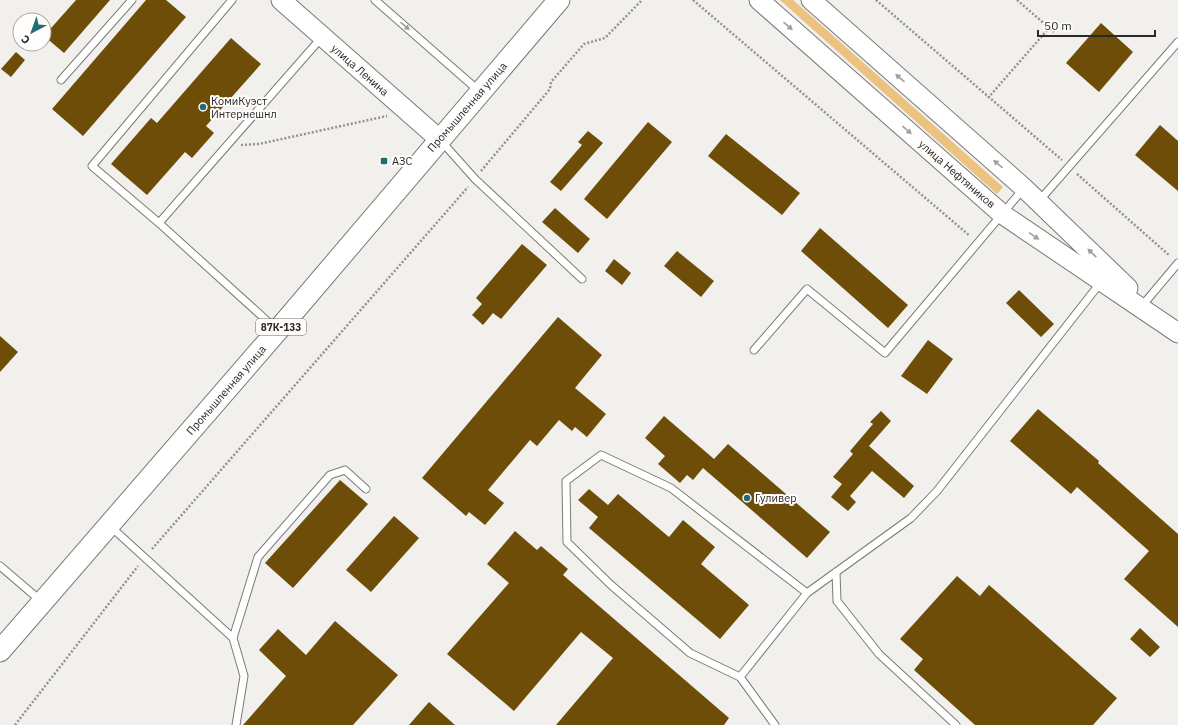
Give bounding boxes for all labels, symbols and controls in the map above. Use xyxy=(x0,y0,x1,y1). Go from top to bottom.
north arrow xyxy=(12,12,52,52)
scale bar xyxy=(1038,12,1155,38)
text: 50 m xyxy=(1044,18,1072,33)
one-way arrow xyxy=(399,21,410,30)
one-way arrow xyxy=(783,21,793,30)
text: С xyxy=(18,32,33,47)
street label: улица Ленина xyxy=(328,41,392,99)
street label: Промышленная улица xyxy=(424,59,510,155)
one-way arrow xyxy=(895,74,905,83)
place label: КомиКуэст Интернешнл xyxy=(211,94,277,121)
marker: КомиКуэст Интернешнл xyxy=(198,102,208,112)
one-way arrow xyxy=(901,126,912,135)
street label: улица Нефтяников xyxy=(916,137,998,211)
place label: АЗС xyxy=(392,154,413,168)
marker: АЗС xyxy=(379,156,389,166)
one-way arrow xyxy=(992,160,1003,169)
one-way arrow xyxy=(1029,232,1039,240)
one-way arrow xyxy=(1087,248,1097,258)
road number: 87К-133 xyxy=(256,319,306,335)
street label: Промышленная улица xyxy=(183,342,269,438)
place label: Гуливер xyxy=(755,491,797,505)
marker: Гуливер xyxy=(742,493,752,503)

